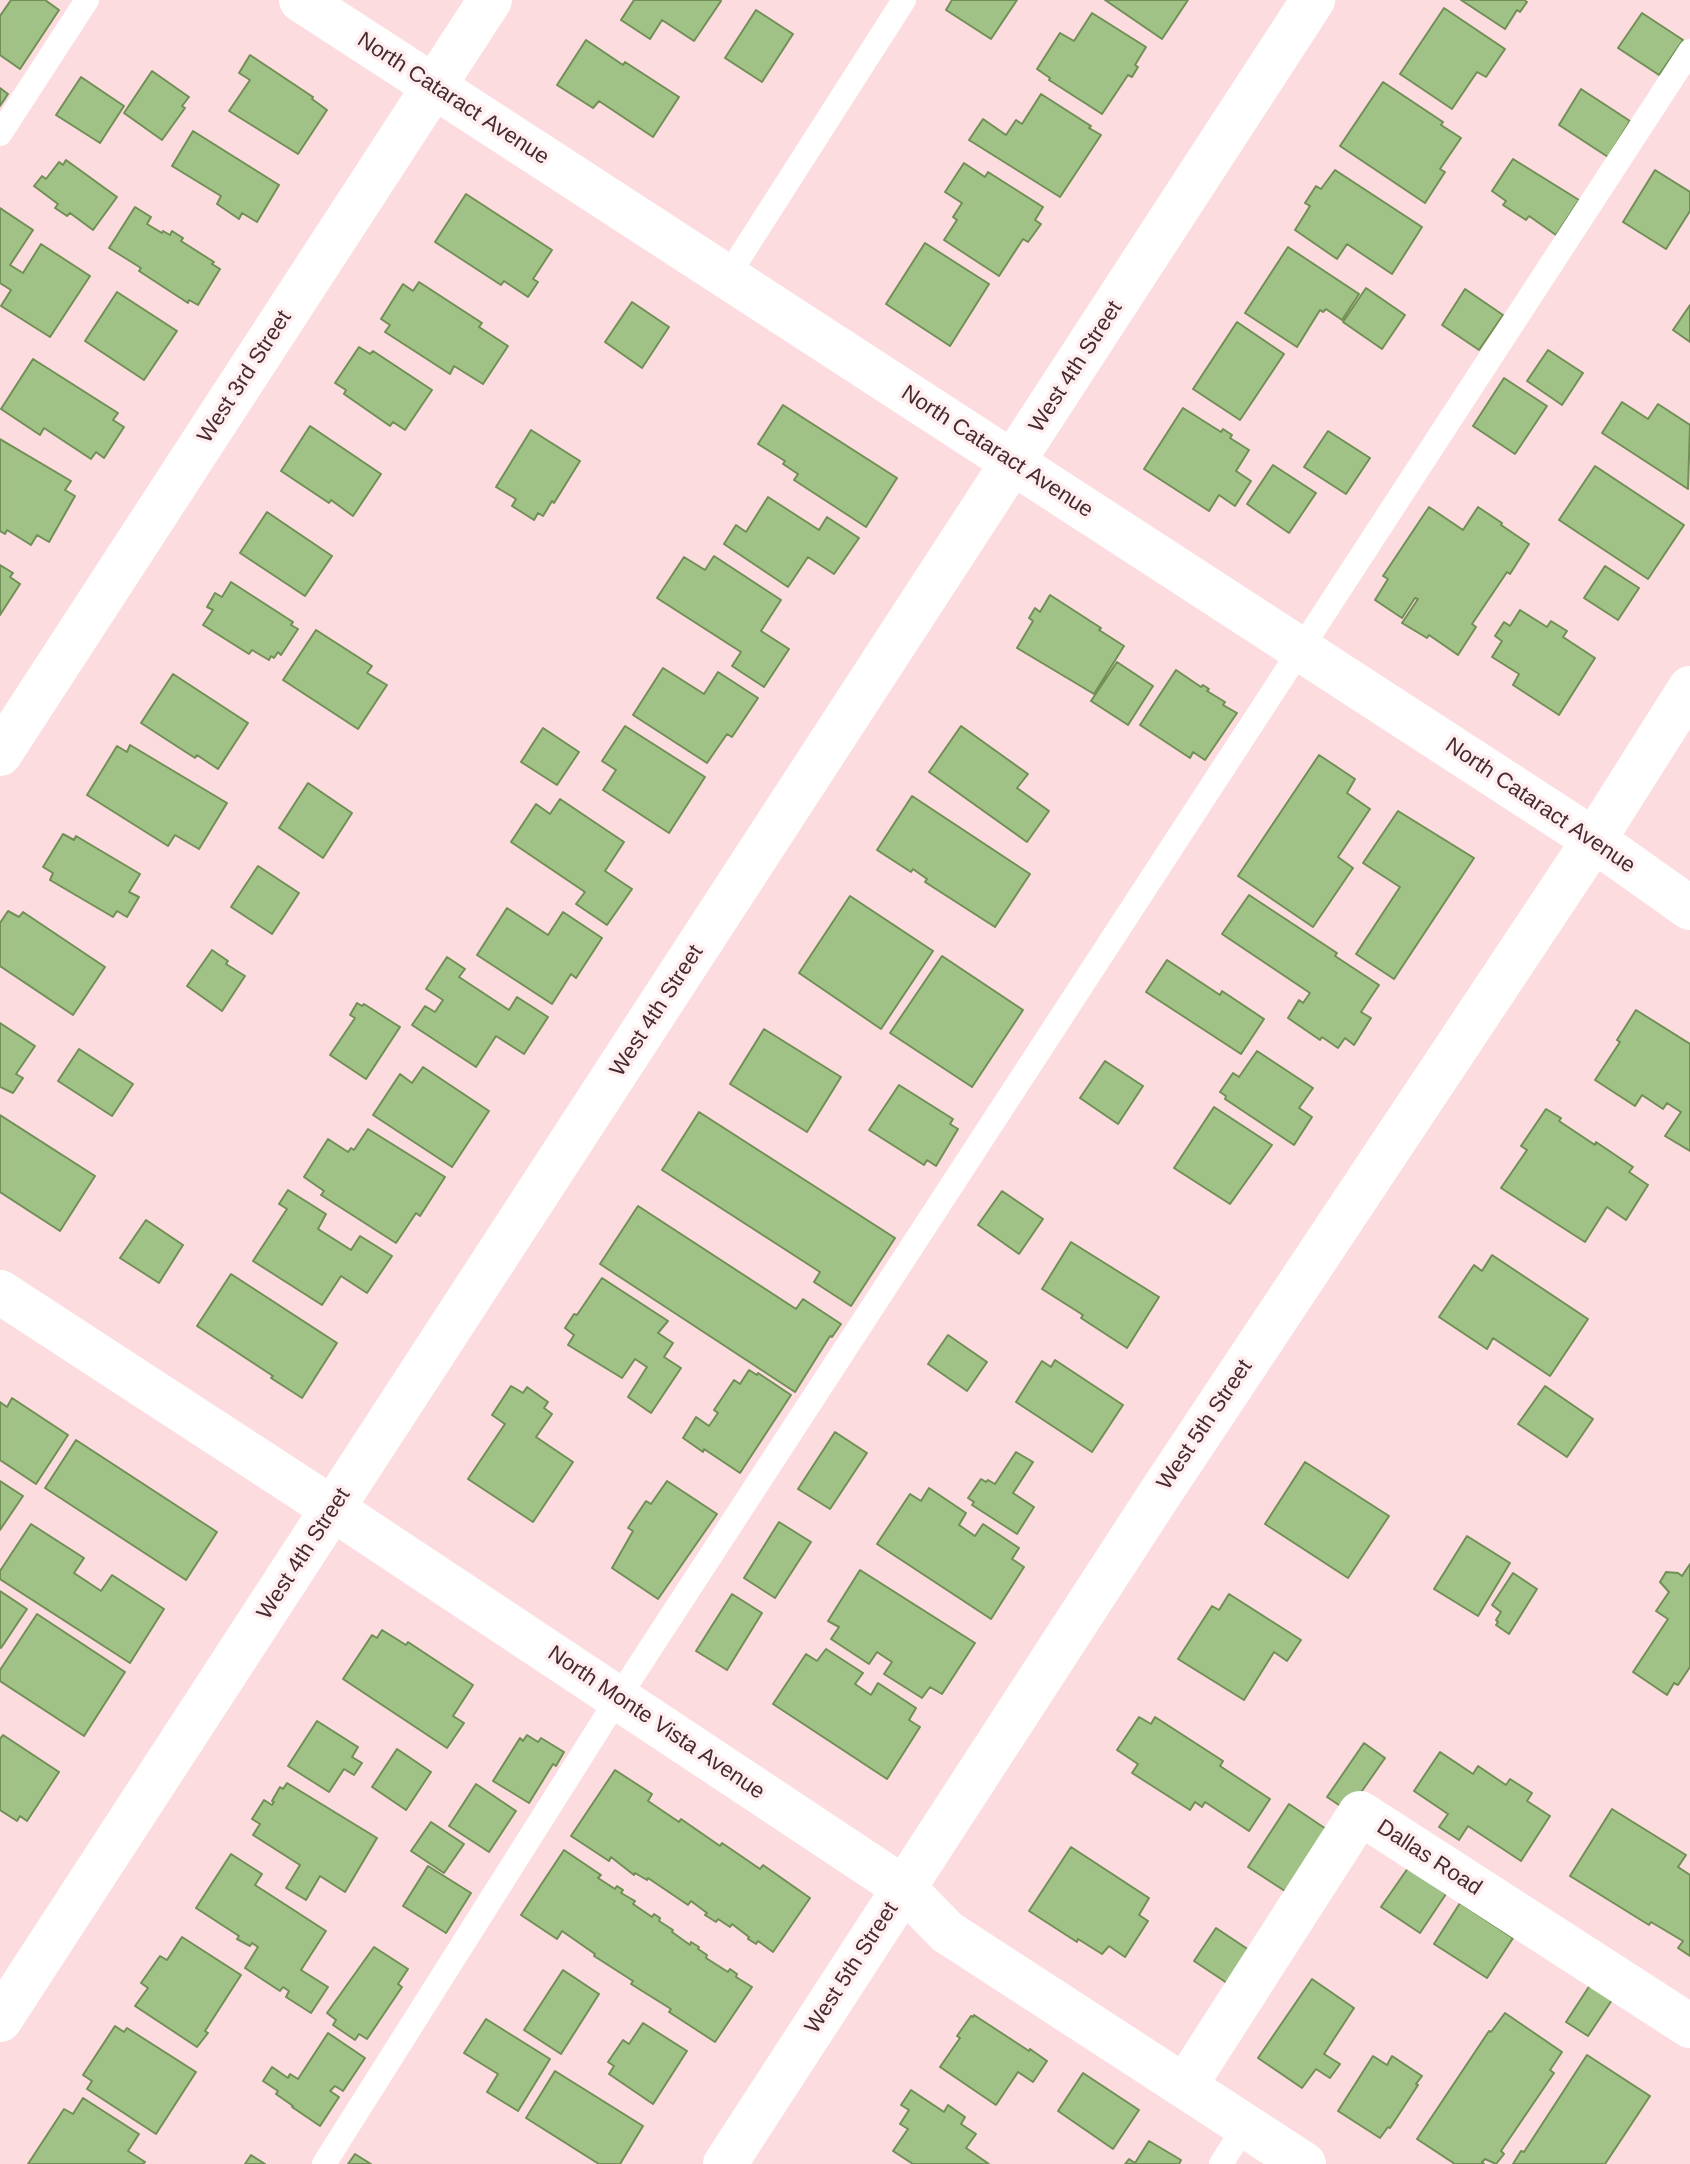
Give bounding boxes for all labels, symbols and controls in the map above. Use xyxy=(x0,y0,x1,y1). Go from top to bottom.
street label: North Cataract Avenue xyxy=(352,27,554,171)
street label: West 4th Street xyxy=(1024,296,1128,438)
street label: West 3rd Street xyxy=(192,306,298,448)
street label: North Cataract Avenue xyxy=(896,380,1098,524)
street label: North Cataract Avenue xyxy=(1440,733,1640,879)
street label: West 4th Street xyxy=(605,940,709,1082)
street label: West 5th Street xyxy=(1152,1355,1258,1495)
street label: West 4th Street xyxy=(252,1483,356,1625)
street label: North Monte Vista Avenue xyxy=(542,1640,770,1806)
street label: Dallas Road xyxy=(1372,1814,1486,1902)
street label: West 5th Street xyxy=(800,1897,904,2039)

